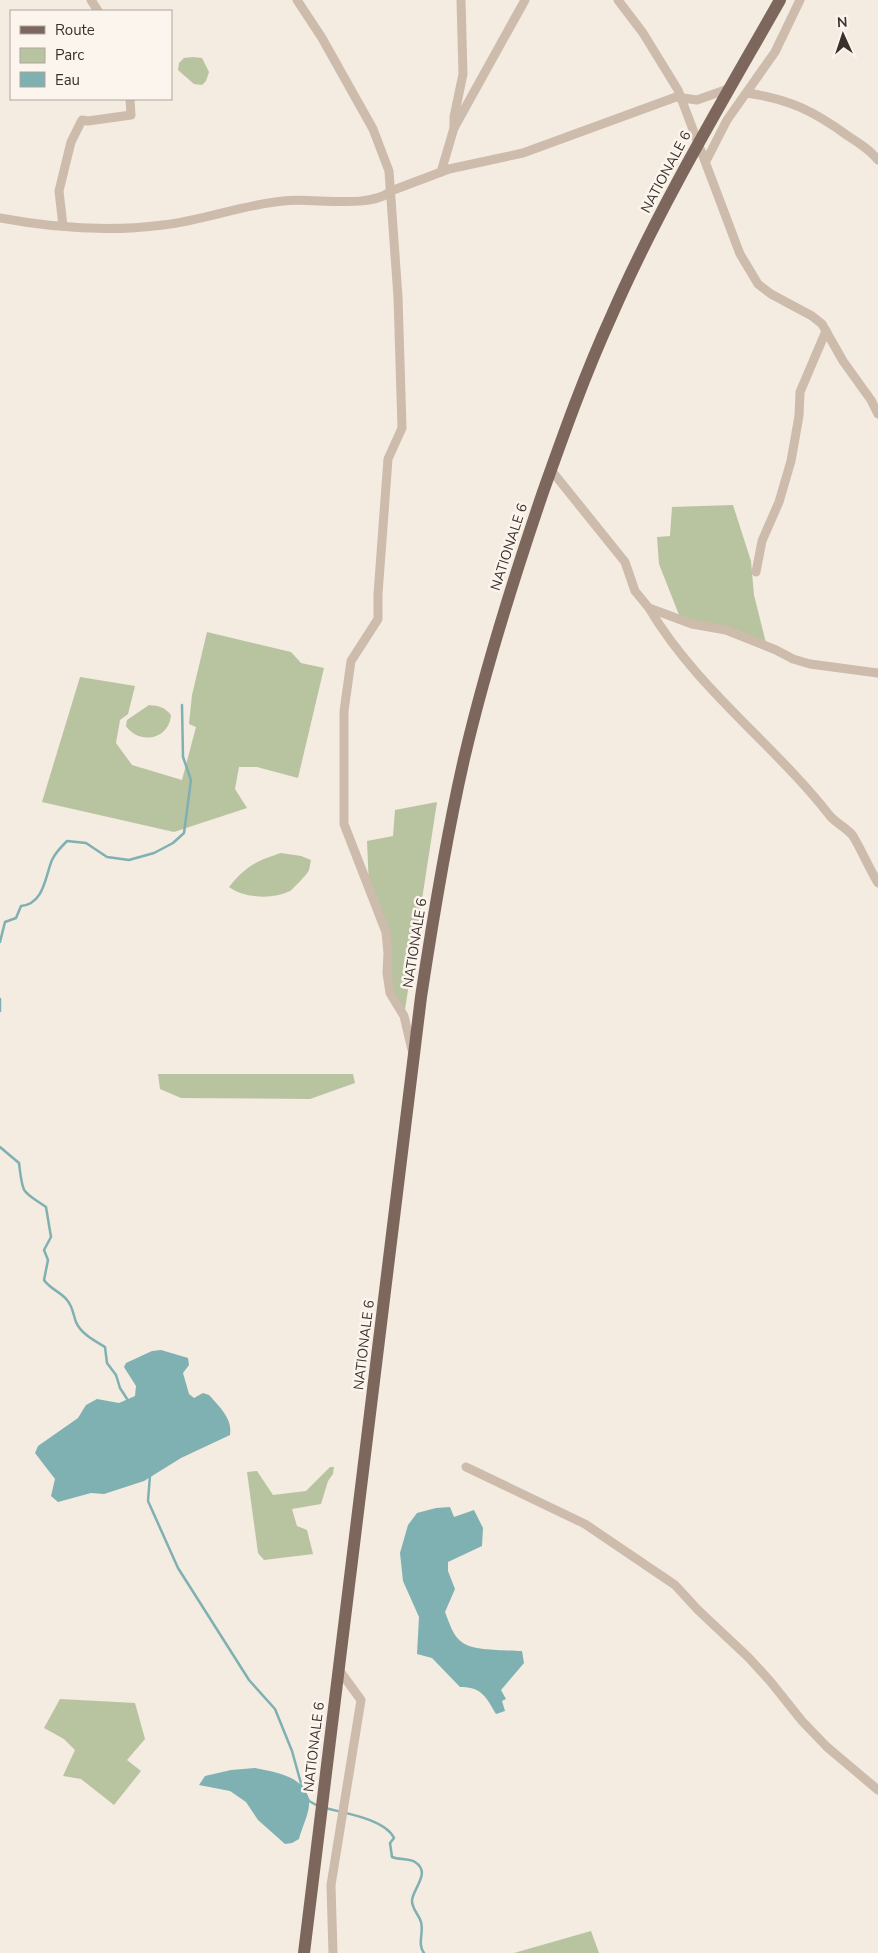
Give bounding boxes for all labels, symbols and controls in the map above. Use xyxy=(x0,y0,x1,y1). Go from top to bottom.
legend xyxy=(10,10,172,100)
north arrow xyxy=(818,10,868,60)
text: N xyxy=(837,13,848,32)
text: Route xyxy=(55,20,95,40)
text: Parc xyxy=(55,45,84,65)
text: Eau xyxy=(55,70,80,90)
street label: NATIONALE 6 xyxy=(636,128,696,216)
street label: NATIONALE 6 xyxy=(486,501,532,593)
street label: NATIONALE 6 xyxy=(399,897,431,989)
street label: NATIONALE 6 xyxy=(349,1299,379,1391)
street label: NATIONALE 6 xyxy=(299,1701,329,1793)

